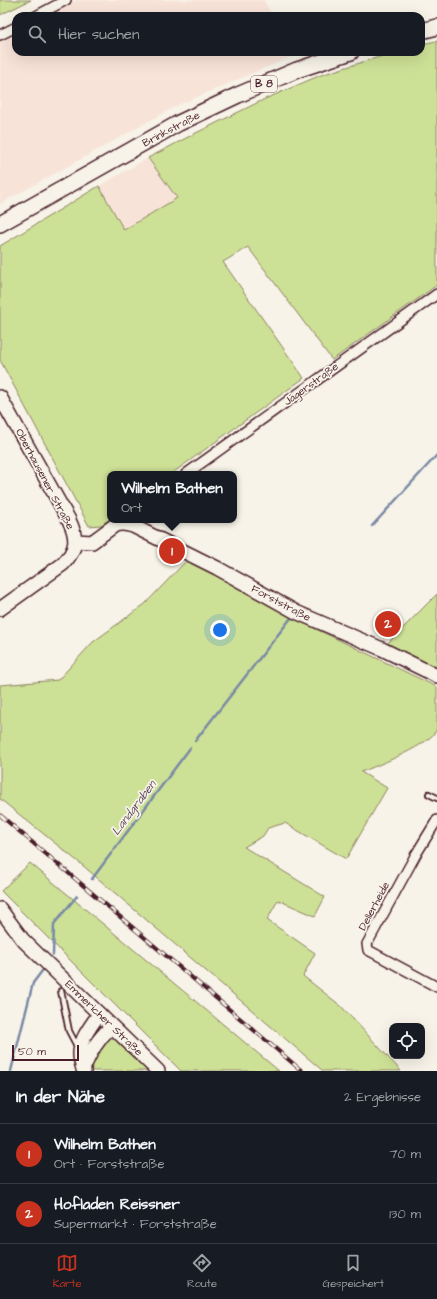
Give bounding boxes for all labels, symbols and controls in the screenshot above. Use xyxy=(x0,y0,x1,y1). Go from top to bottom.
search box xyxy=(12,12,425,56)
icon: search xyxy=(26,23,48,45)
text: Hier suchen xyxy=(58,24,139,45)
road number: B 8 xyxy=(251,76,277,92)
street label: Brinkstraße xyxy=(140,108,202,150)
street label: Jägerstraße xyxy=(280,359,342,410)
street label: Oberhausener Straße xyxy=(12,426,78,532)
popup xyxy=(107,471,237,523)
text: Wilhelm Bathen xyxy=(121,478,223,499)
text: Ort xyxy=(121,499,142,517)
pin: 1 xyxy=(159,536,185,566)
street label: Forststraße xyxy=(249,581,313,625)
pin: 2 xyxy=(375,609,401,639)
your location xyxy=(210,620,230,640)
water label: Landgraben xyxy=(108,776,162,840)
street label: Dellerheide xyxy=(355,879,393,933)
street label: Emmericher Straße xyxy=(62,977,146,1059)
map controls xyxy=(389,1023,425,1059)
button: locate xyxy=(389,1023,425,1059)
scale bar xyxy=(12,1043,79,1062)
text: 50 m xyxy=(18,1044,46,1059)
text: In der Nähe xyxy=(16,1085,105,1109)
text: 2 Ergebnisse xyxy=(344,1088,421,1106)
text: Wilhelm Bathen xyxy=(54,1134,156,1155)
text: 1 xyxy=(28,1145,30,1163)
text: 70 m xyxy=(389,1145,421,1163)
text: Ort · Forststraße xyxy=(54,1155,165,1173)
text: Hofladen Reissner xyxy=(54,1194,180,1215)
text: 2 xyxy=(25,1205,33,1223)
text: 130 m xyxy=(389,1205,421,1223)
text: Supermarkt · Forststraße xyxy=(54,1215,217,1233)
tab: Karte xyxy=(53,1252,81,1291)
tab: Route xyxy=(187,1252,217,1291)
tab: Gespeichert xyxy=(323,1252,384,1291)

